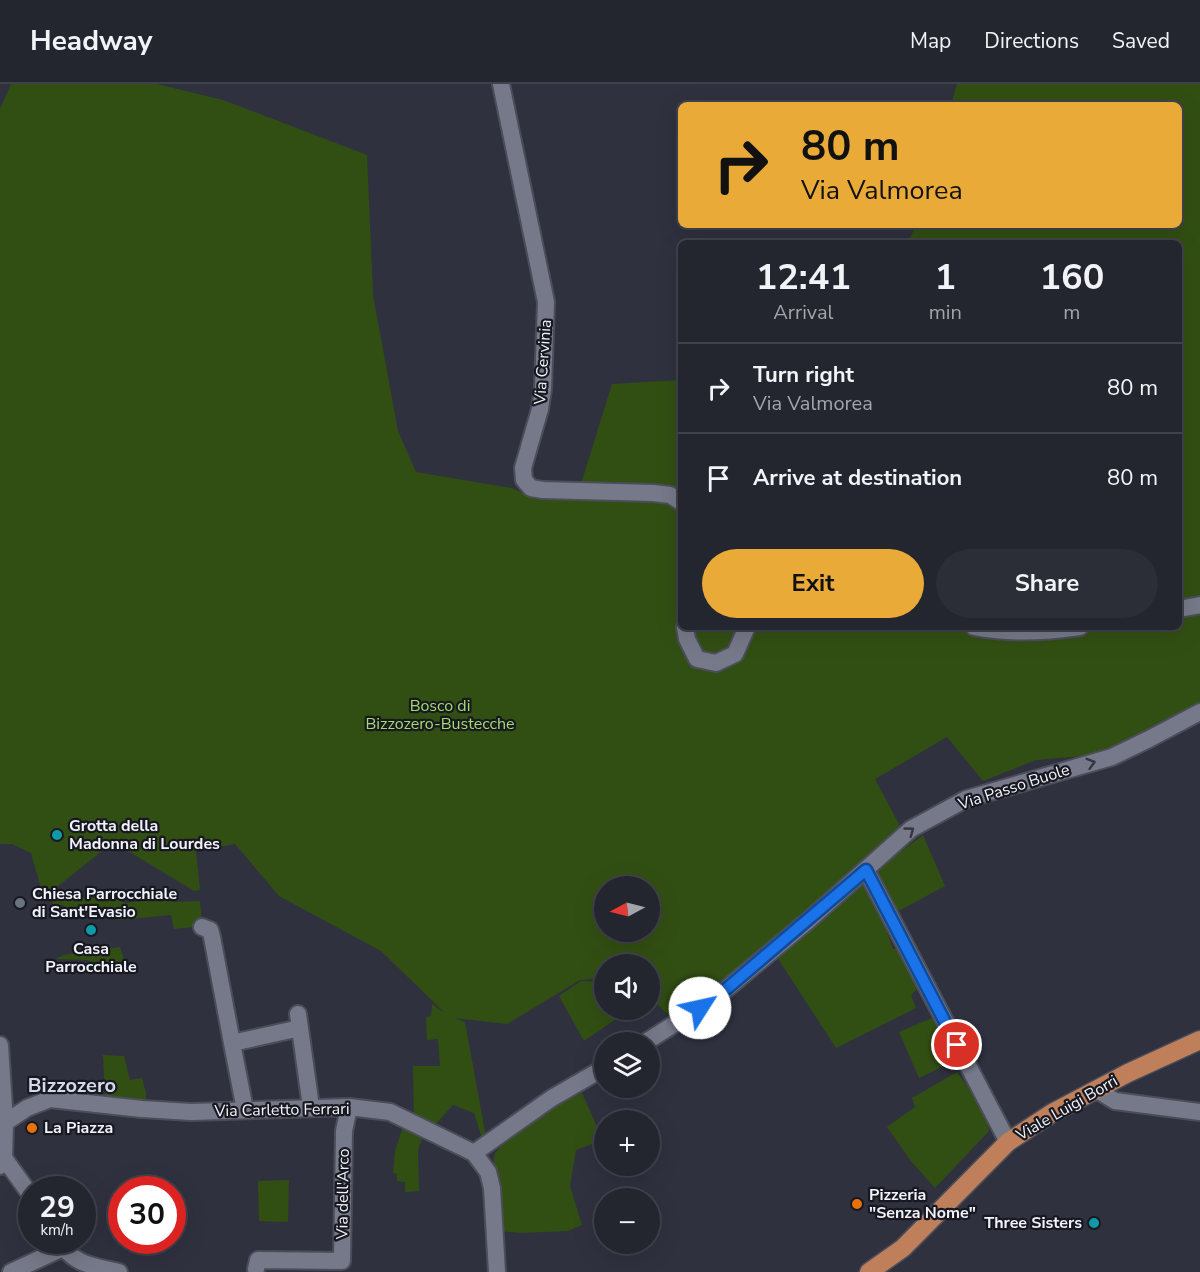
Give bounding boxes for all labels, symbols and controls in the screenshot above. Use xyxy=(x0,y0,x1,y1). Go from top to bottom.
text: Headway xyxy=(30,22,152,60)
text: Map xyxy=(910,27,951,55)
text: Directions xyxy=(984,27,1079,55)
text: Saved xyxy=(1112,27,1170,55)
text: 80 m xyxy=(801,118,900,175)
icon: right xyxy=(702,126,780,204)
text: Via Valmorea xyxy=(801,172,963,209)
text: 12:41 xyxy=(756,253,851,302)
text: 1 xyxy=(934,253,956,302)
text: 160 xyxy=(1039,253,1104,302)
text: Arrival xyxy=(773,299,833,326)
text: min xyxy=(929,299,962,326)
text: m xyxy=(1063,299,1080,326)
street label: Via Cervinia xyxy=(529,319,557,406)
text: Turn right xyxy=(753,360,854,390)
icon: right xyxy=(702,372,735,405)
text: 80 m xyxy=(1107,373,1158,403)
text: Via Valmorea xyxy=(753,390,873,417)
icon: arrive xyxy=(702,462,735,495)
text: Arrive at destination xyxy=(753,463,962,493)
text: 80 m xyxy=(1107,463,1158,493)
button: Exit xyxy=(702,549,924,618)
button: Share xyxy=(936,549,1158,618)
park label: Bosco di Bizzozero-Bustecche xyxy=(366,695,514,735)
one-way arrow xyxy=(1085,758,1096,770)
street label: Via Passo Buole xyxy=(955,759,1072,816)
place label: Grotta della Madonna di Lourdes xyxy=(69,815,220,855)
marker: Grotta della Madonna di Lourdes xyxy=(50,828,64,842)
one-way arrow xyxy=(904,828,915,839)
north arrow xyxy=(594,876,660,942)
map controls xyxy=(594,876,660,1254)
place label: Chiesa Parrocchiale di Sant'Evasio xyxy=(32,883,177,923)
marker: Chiesa Parrocchiale di Sant'Evasio xyxy=(13,896,27,910)
marker: Casa Parrocchiale xyxy=(84,923,98,937)
place label: Casa Parrocchiale xyxy=(45,938,137,978)
button: sound xyxy=(594,954,660,1020)
position arrow xyxy=(668,976,732,1040)
pin xyxy=(931,1019,982,1070)
icon: arrive xyxy=(940,1028,973,1061)
button: layers xyxy=(594,1032,660,1098)
street label: Viale Luigi Borri xyxy=(1011,1070,1122,1146)
district label: Bizzozero xyxy=(28,1072,116,1099)
street label: Via Carletto Ferrari xyxy=(213,1098,350,1122)
button: + xyxy=(594,1110,660,1176)
place label: La Piazza xyxy=(44,1117,113,1139)
marker: La Piazza xyxy=(25,1121,39,1135)
street label: Via dell'Arco xyxy=(331,1148,355,1241)
speed limit sign: 30 xyxy=(108,1176,186,1254)
place label: Pizzeria "Senza Nome" xyxy=(869,1184,976,1224)
text: 29 xyxy=(39,1187,75,1228)
button: − xyxy=(594,1188,660,1254)
marker: Pizzeria "Senza Nome" xyxy=(850,1197,864,1211)
place label: Three Sisters xyxy=(984,1212,1082,1234)
marker: Three Sisters xyxy=(1087,1216,1101,1230)
text: km/h xyxy=(40,1220,74,1240)

